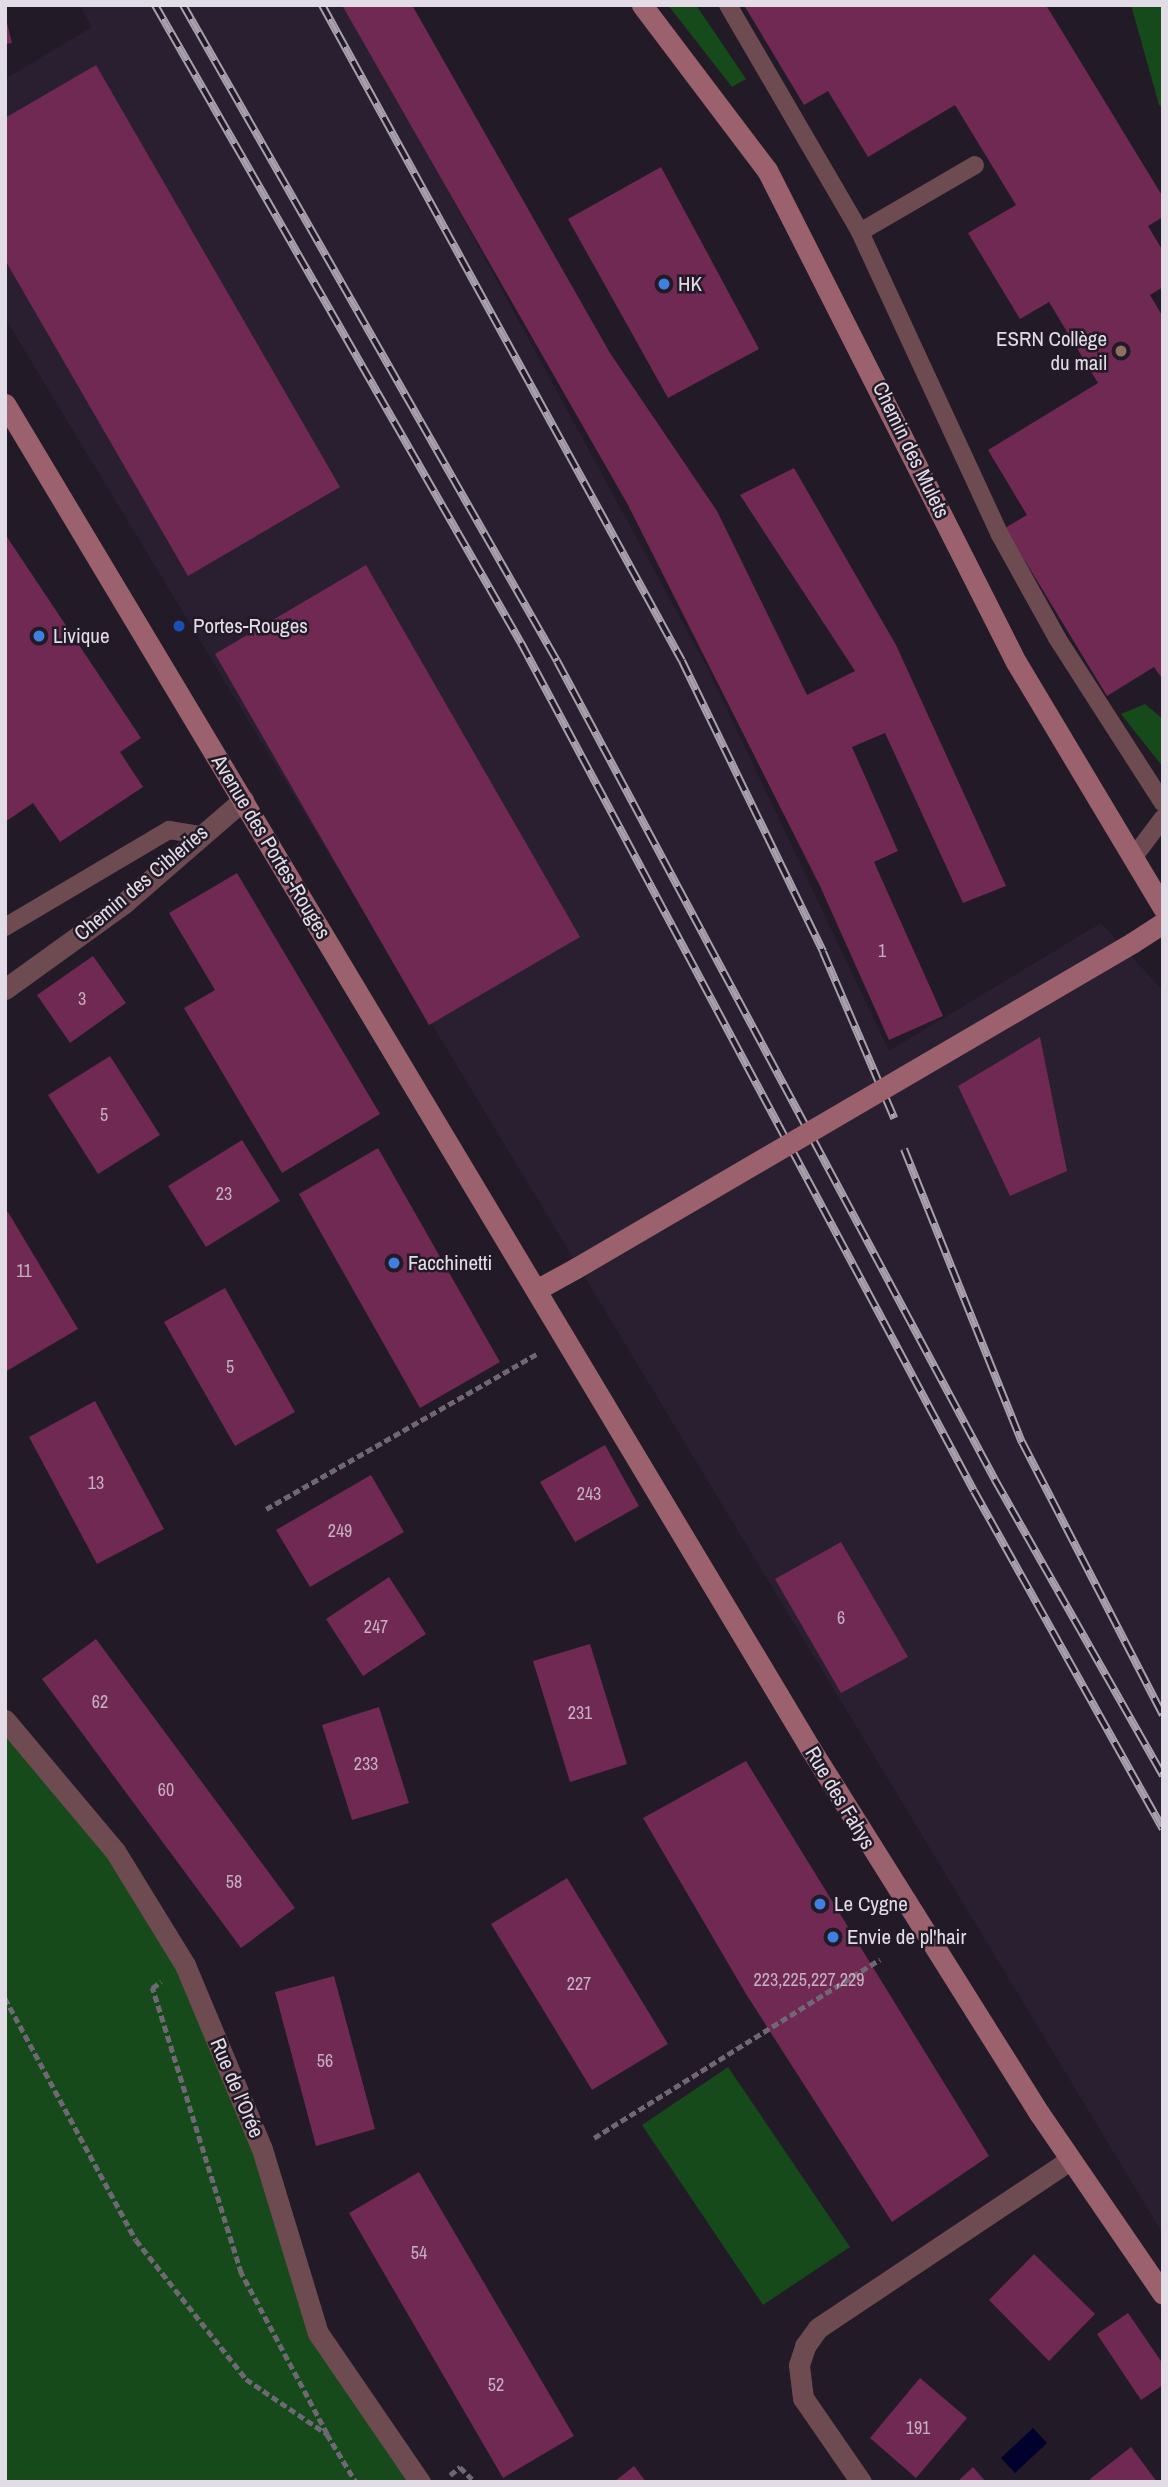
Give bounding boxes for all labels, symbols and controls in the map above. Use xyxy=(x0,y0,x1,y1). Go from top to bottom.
place label: HK xyxy=(678,271,702,297)
marker: HK xyxy=(656,276,672,292)
place label: ESRN Collège du mail xyxy=(996,326,1107,376)
marker: ESRN Collège du mail xyxy=(1113,343,1129,359)
street label: Chemin des Mulets xyxy=(867,378,955,522)
place label: Portes-Rouges xyxy=(193,613,308,639)
marker: Portes-Rouges xyxy=(171,618,187,634)
place label: Livique xyxy=(53,623,109,649)
marker: Livique xyxy=(31,628,47,644)
street label: Avenue des Portes-Rouges xyxy=(206,750,336,944)
street label: Chemin des Cibleries xyxy=(69,820,213,946)
house number: 1 xyxy=(878,940,886,962)
house number: 3 xyxy=(78,988,86,1010)
house number: 5 xyxy=(100,1104,108,1126)
house number: 23 xyxy=(216,1183,232,1205)
place label: Facchinetti xyxy=(408,1250,492,1276)
marker: Facchinetti xyxy=(386,1255,402,1271)
house number: 11 xyxy=(16,1260,32,1282)
house number: 5 xyxy=(226,1356,234,1378)
house number: 13 xyxy=(88,1472,104,1494)
house number: 243 xyxy=(577,1483,601,1505)
house number: 249 xyxy=(328,1520,352,1542)
house number: 6 xyxy=(837,1607,845,1629)
house number: 247 xyxy=(364,1616,388,1638)
house number: 62 xyxy=(92,1691,108,1713)
house number: 231 xyxy=(568,1702,592,1724)
street label: Rue des Fahys xyxy=(800,1742,880,1854)
house number: 233 xyxy=(354,1753,378,1775)
house number: 60 xyxy=(158,1779,174,1801)
house number: 58 xyxy=(226,1871,242,1893)
place label: Le Cygne xyxy=(834,1891,908,1917)
marker: Le Cygne xyxy=(812,1896,828,1912)
place label: Envie de pl'hair xyxy=(847,1924,966,1950)
marker: Envie de pl'hair xyxy=(825,1929,841,1945)
house number: 223,225,227,229 xyxy=(754,1969,864,1991)
house number: 227 xyxy=(567,1973,591,1995)
street label: Rue de l'Orée xyxy=(205,2034,269,2142)
house number: 56 xyxy=(317,2050,333,2072)
house number: 54 xyxy=(411,2242,427,2264)
house number: 52 xyxy=(488,2374,504,2396)
house number: 191 xyxy=(906,2417,930,2439)

